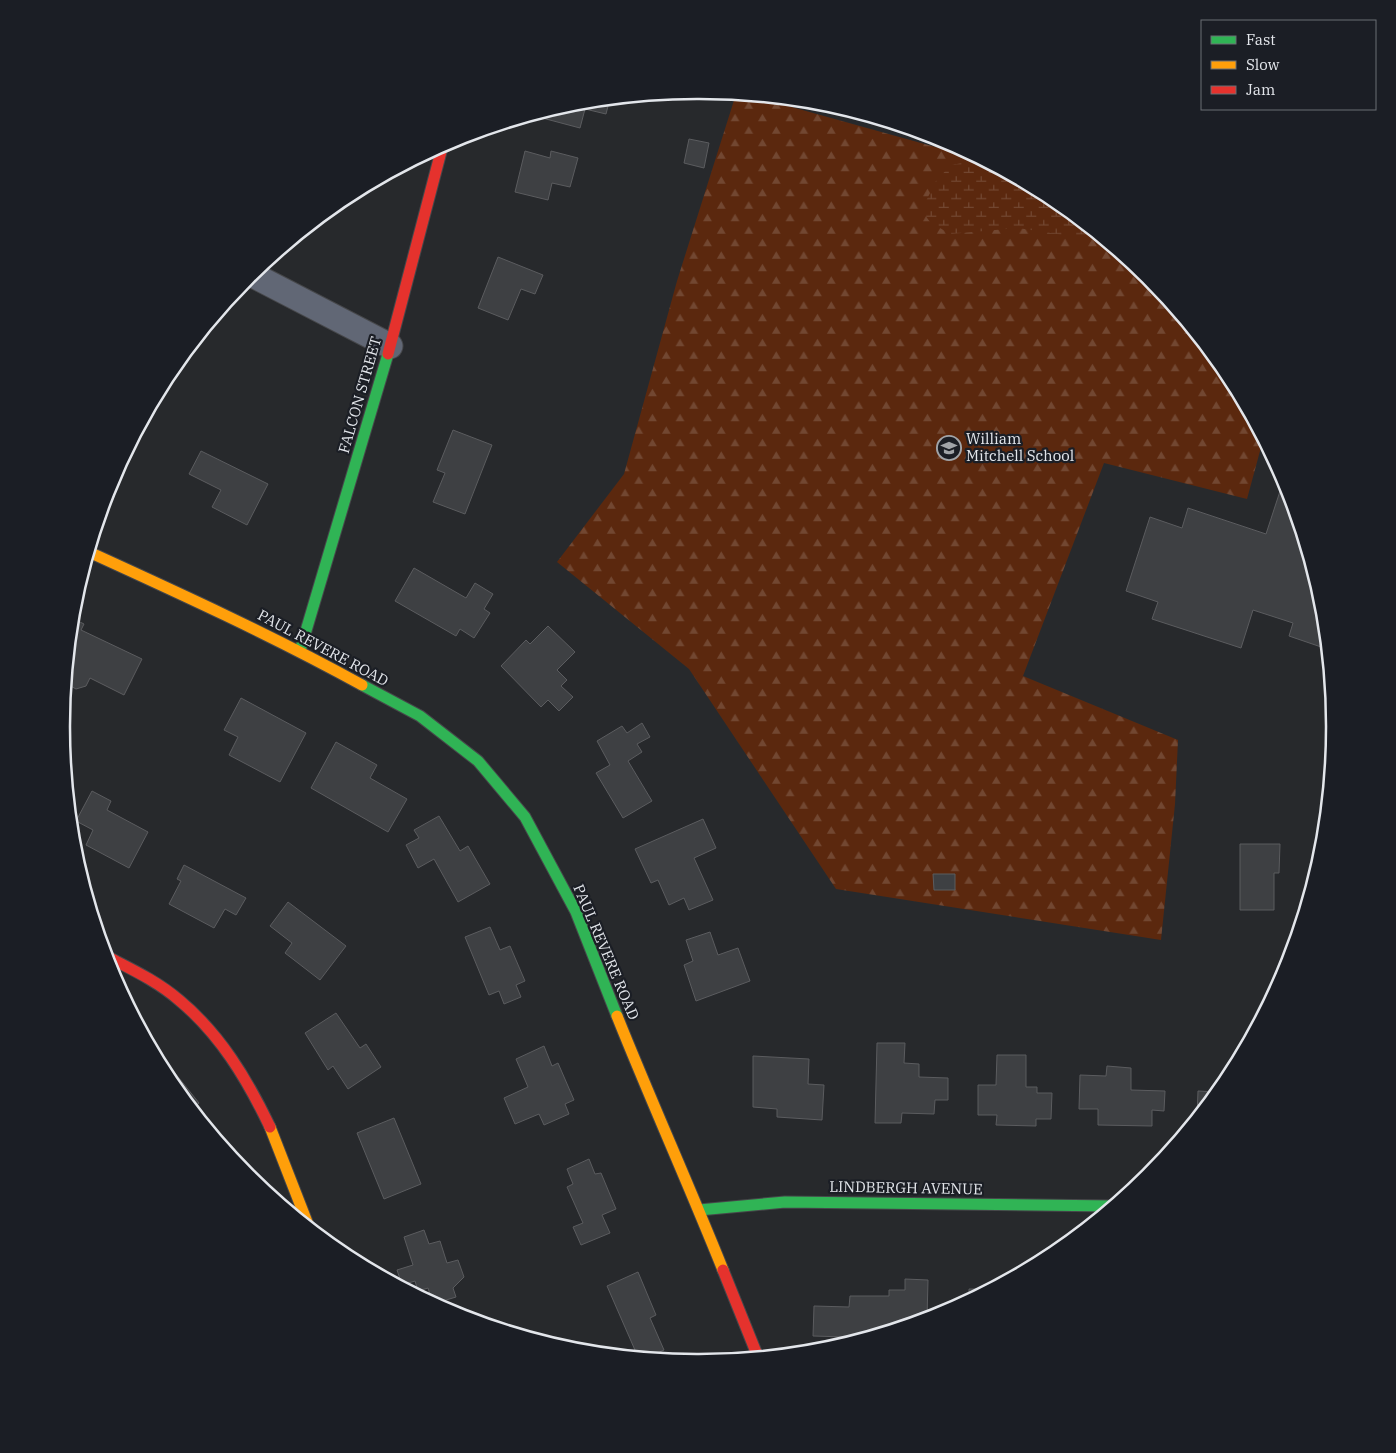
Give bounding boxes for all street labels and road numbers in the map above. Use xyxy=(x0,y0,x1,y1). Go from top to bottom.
street label: FALCON STREET xyxy=(334,334,385,455)
street label: PAUL REVERE ROAD xyxy=(255,605,392,690)
street label: PAUL REVERE ROAD xyxy=(569,881,644,1022)
street label: LINDBERGH AVENUE xyxy=(829,1177,983,1198)

